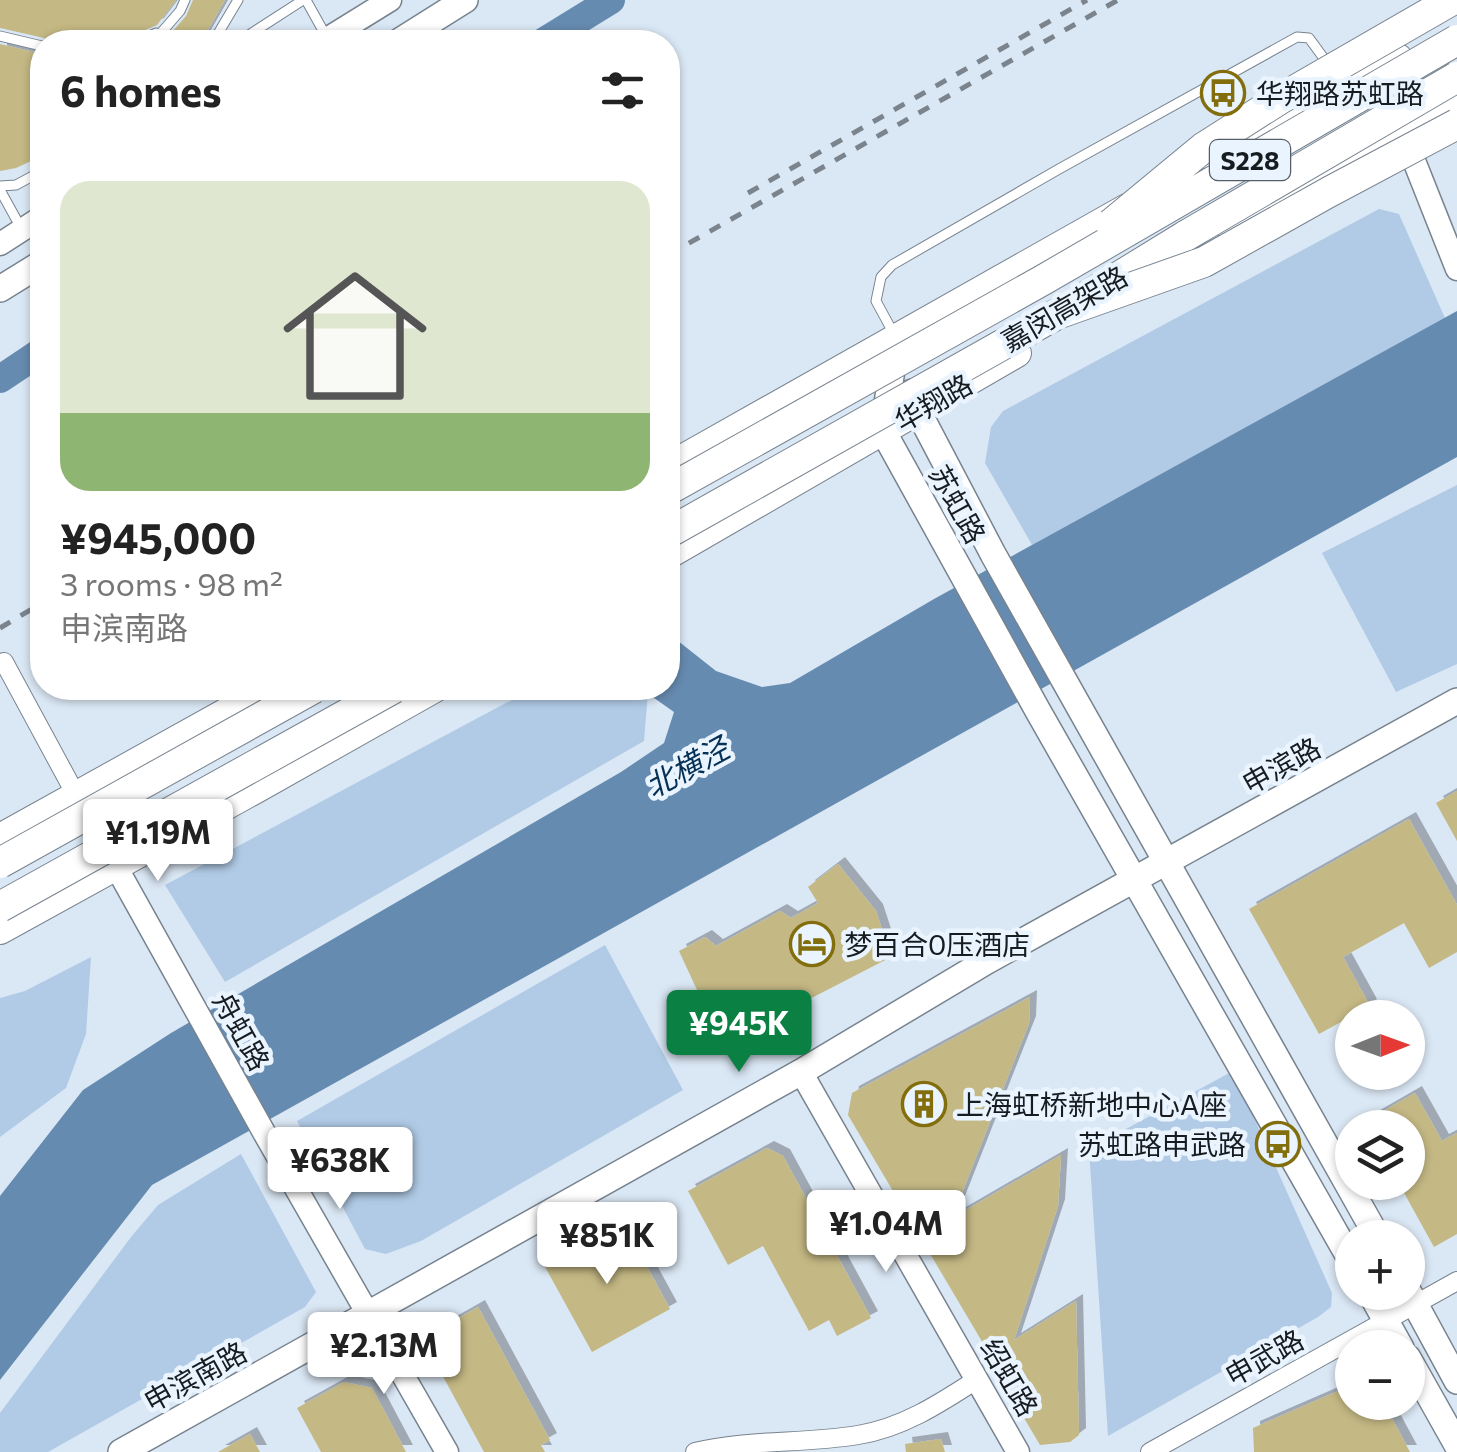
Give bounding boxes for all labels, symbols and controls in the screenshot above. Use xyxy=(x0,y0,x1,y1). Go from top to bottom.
icon: filters xyxy=(595,63,650,118)
text: 6 homes xyxy=(60,64,222,116)
bus stop icon: 华翔路苏虹路 xyxy=(1200,70,1246,116)
place label: 华翔路苏虹路 xyxy=(1256,76,1424,110)
road number: S228 xyxy=(1210,140,1290,180)
icon: home xyxy=(265,246,445,426)
street label: 嘉闵高架路 xyxy=(995,258,1133,358)
street label: 华翔路 xyxy=(888,366,978,438)
street label: 苏虹路 xyxy=(923,459,993,549)
text: ¥945,000 xyxy=(60,511,256,563)
text: 3 rooms · 98 m² xyxy=(60,563,283,603)
text: 申滨南路 xyxy=(60,607,188,647)
water label: 北横泾 xyxy=(638,727,737,804)
street label: 申滨路 xyxy=(1236,730,1326,800)
pin: ¥1.19M xyxy=(77,799,239,884)
text: ¥1.19M xyxy=(105,811,211,851)
hotel icon: 梦百合0压酒店 xyxy=(789,921,835,967)
place label: 梦百合0压酒店 xyxy=(844,927,1030,961)
street label: 舟虹路 xyxy=(207,986,277,1076)
pin: ¥945K xyxy=(669,990,809,1075)
north arrow xyxy=(1335,1000,1425,1090)
map controls xyxy=(1335,1000,1425,1420)
text: ¥945K xyxy=(689,1002,789,1042)
building icon: 上海虹桥新地中心A座 xyxy=(901,1081,947,1127)
place label: 上海虹桥新地中心A座 xyxy=(956,1087,1227,1121)
button: layers xyxy=(1335,1110,1425,1200)
bus stop icon: 苏虹路申武路 xyxy=(1255,1121,1301,1167)
pin: ¥638K xyxy=(270,1127,410,1212)
place label: 苏虹路申武路 xyxy=(1078,1127,1246,1161)
text: ¥638K xyxy=(290,1139,390,1179)
pin: ¥1.04M xyxy=(805,1190,967,1275)
pin: ¥851K xyxy=(537,1202,677,1287)
text: ¥1.04M xyxy=(829,1202,943,1242)
text: ¥851K xyxy=(559,1214,655,1254)
button: + xyxy=(1335,1220,1425,1310)
pin: ¥2.13M xyxy=(303,1312,465,1397)
street label: 申武路 xyxy=(1219,1322,1309,1392)
text: ¥2.13M xyxy=(330,1324,438,1364)
button: − xyxy=(1335,1330,1425,1420)
street label: 绍虹路 xyxy=(974,1332,1046,1422)
street label: 申滨南路 xyxy=(138,1334,252,1418)

